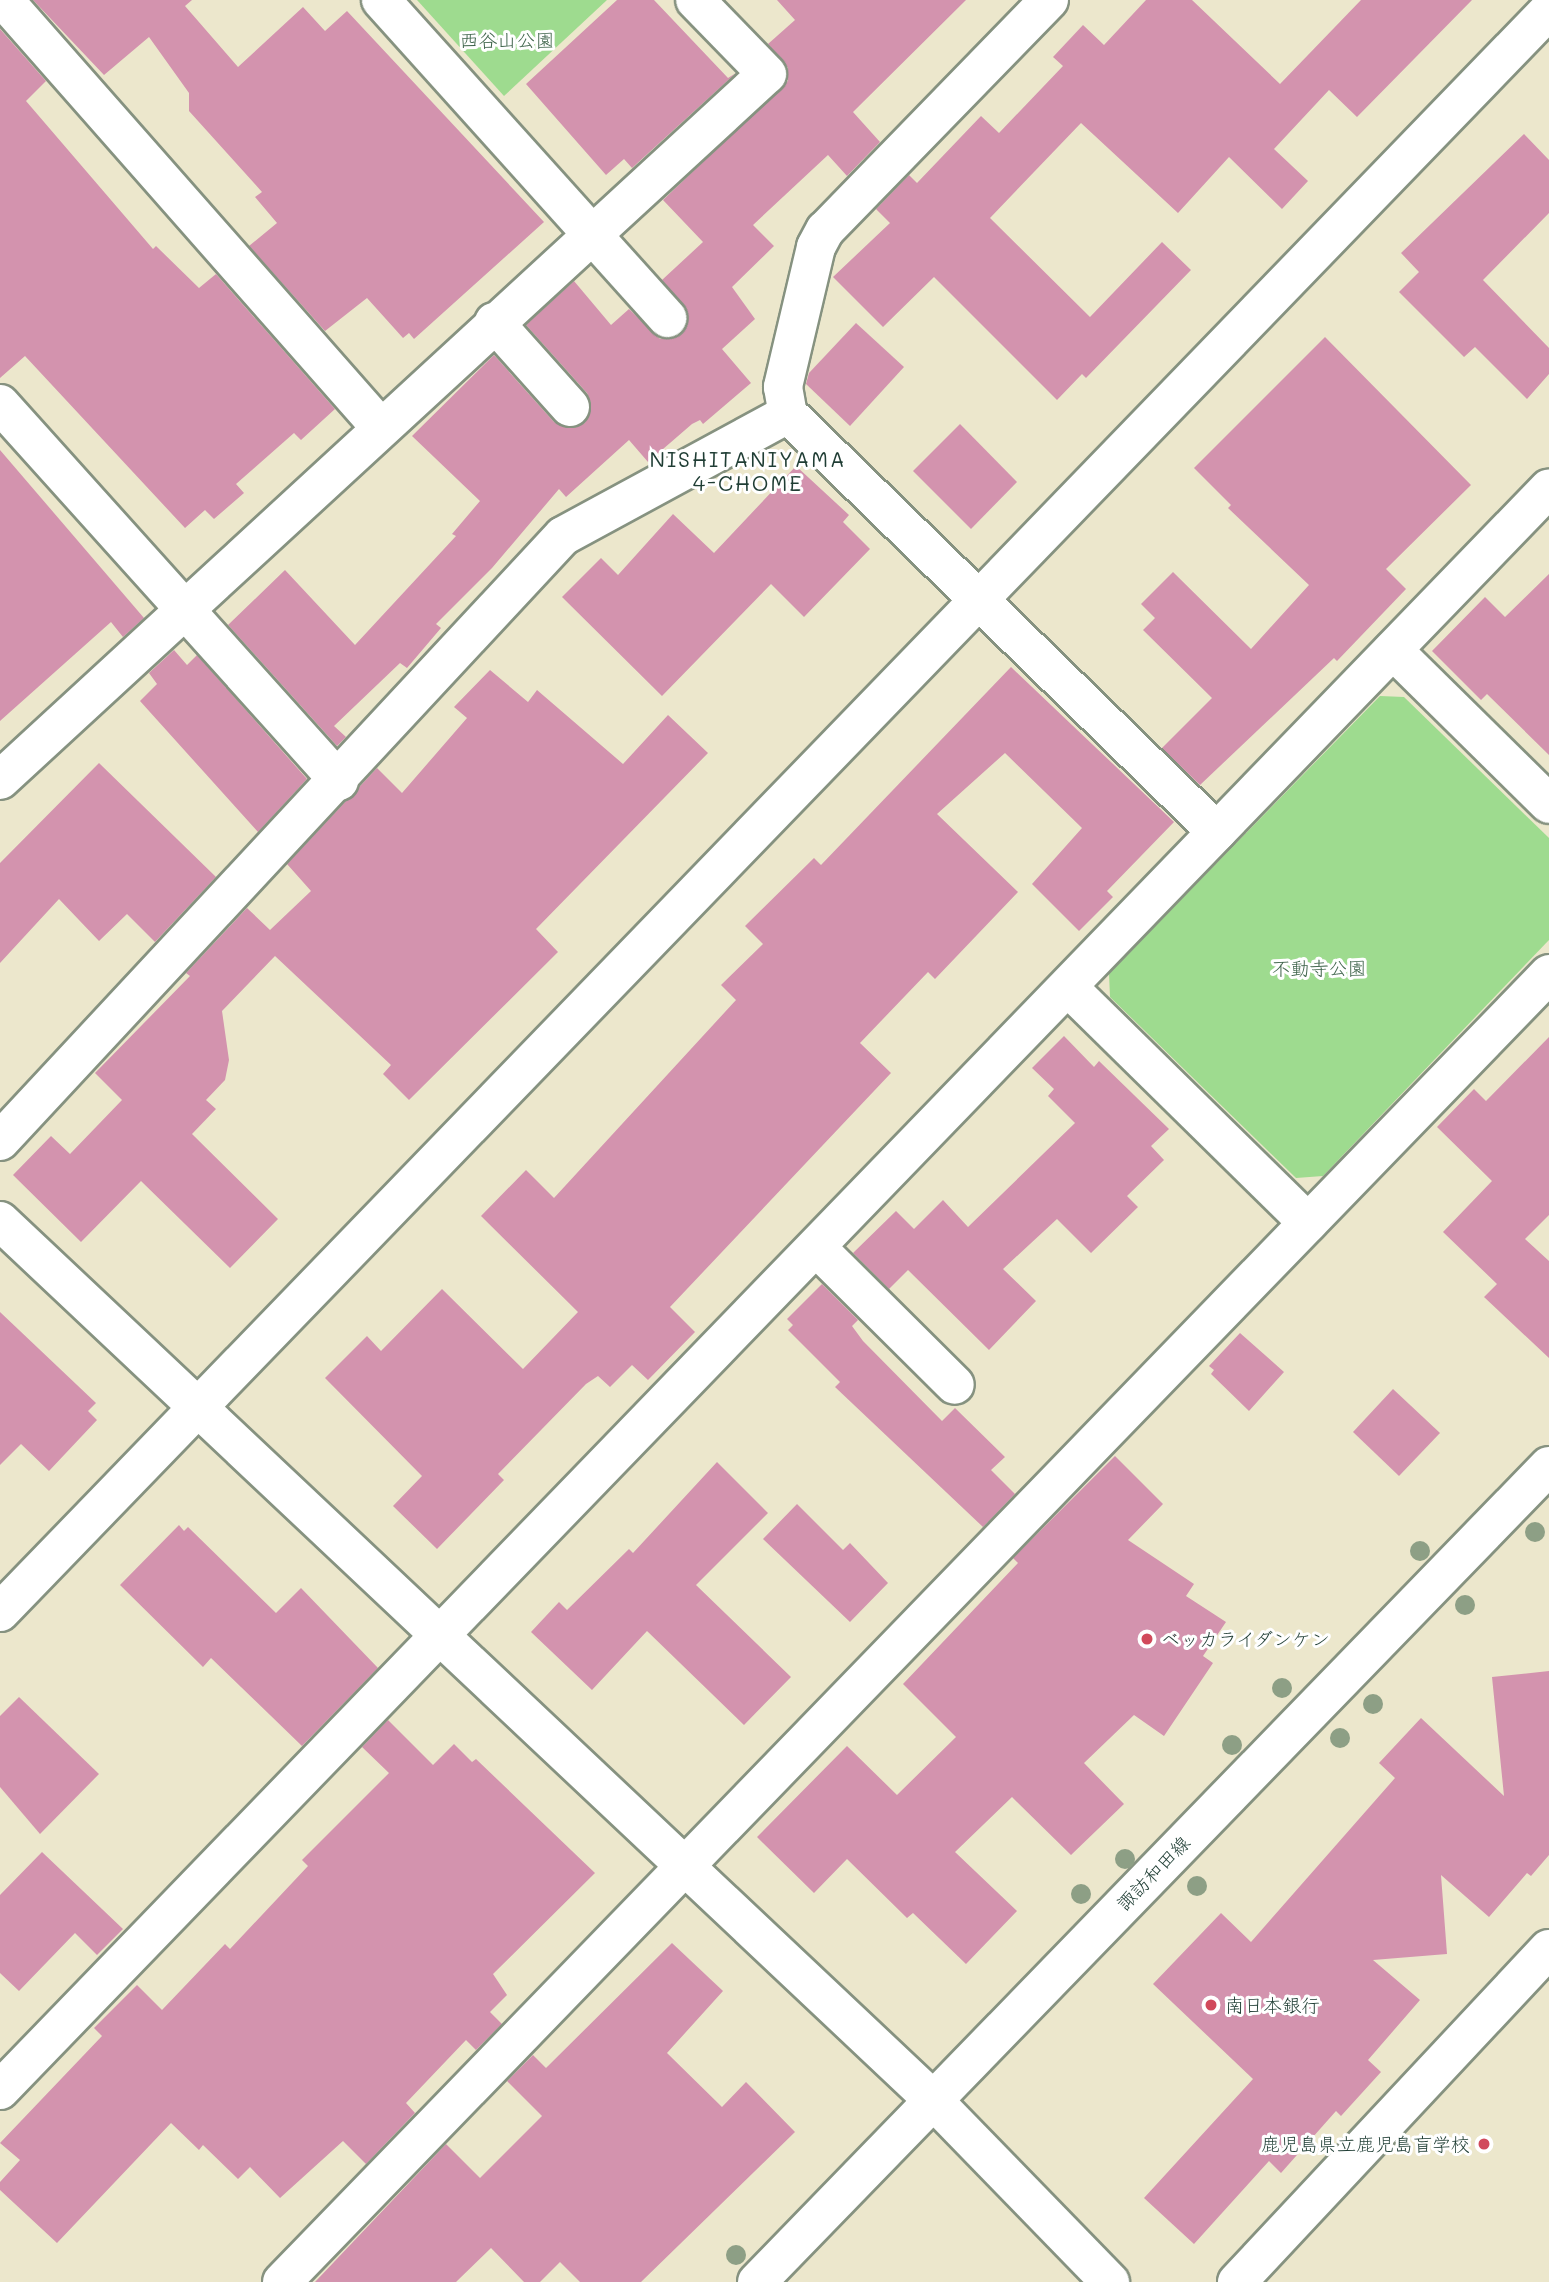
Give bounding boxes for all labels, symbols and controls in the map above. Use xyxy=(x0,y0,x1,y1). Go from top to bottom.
park label: 西谷山公園 xyxy=(460,29,554,51)
district label: NISHITANIYAMA 4-CHOME xyxy=(651,446,845,496)
park label: 不動寺公園 xyxy=(1272,957,1366,979)
place label: ベッカライダンケン xyxy=(1161,1628,1332,1650)
marker: ベッカライダンケン xyxy=(1139,1631,1155,1647)
street label: 諏訪和田線 xyxy=(1112,1831,1194,1915)
place label: 南日本銀行 xyxy=(1225,1994,1320,2016)
marker: 南日本銀行 xyxy=(1203,1997,1219,2013)
place label: 鹿児島県立鹿児島盲学校 xyxy=(1261,2133,1470,2155)
marker: 鹿児島県立鹿児島盲学校 xyxy=(1476,2136,1492,2152)

